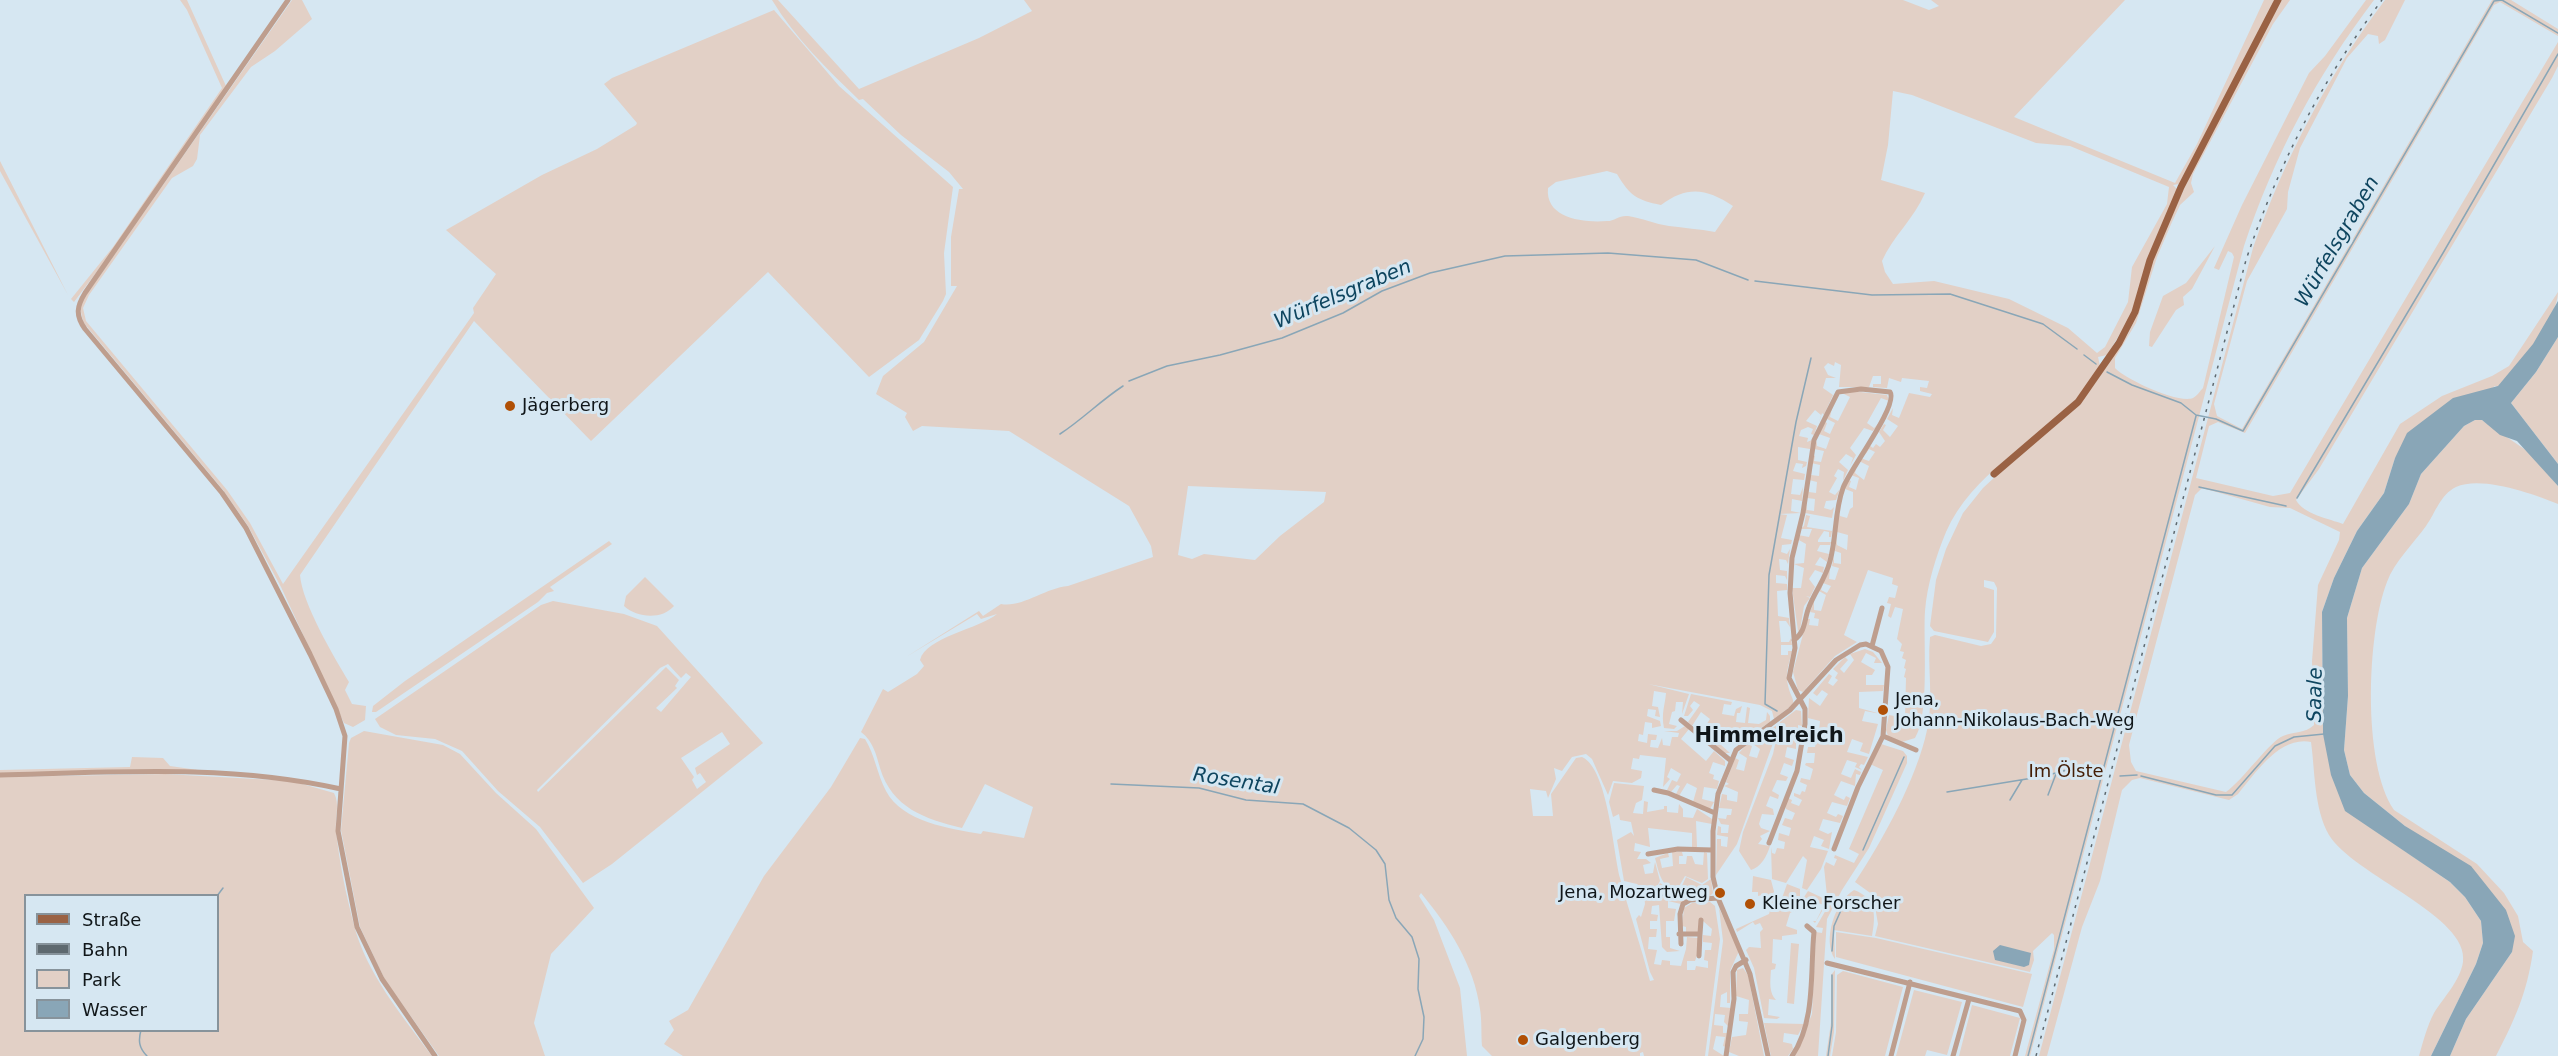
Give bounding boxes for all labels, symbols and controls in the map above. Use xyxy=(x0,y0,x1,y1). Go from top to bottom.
water label: Würfelsgraben xyxy=(2291,172,2385,312)
water label: Würfelsgraben xyxy=(1271,255,1415,335)
place label: Jägerberg xyxy=(522,395,609,417)
marker: Jägerberg xyxy=(503,399,517,413)
water label: Saale xyxy=(2304,667,2328,723)
place label: Jena, Johann-Nikolaus-Bach-Weg xyxy=(1895,689,2135,732)
marker: Jena, Johann-Nikolaus-Bach-Weg xyxy=(1876,703,1890,717)
district label: Himmelreich xyxy=(1694,724,1844,750)
park label: Im Ölste xyxy=(2028,761,2104,783)
water label: Rosental xyxy=(1191,763,1281,801)
place label: Jena, Mozartweg xyxy=(1559,882,1708,904)
marker: Jena, Mozartweg xyxy=(1713,886,1727,900)
place label: Kleine Forscher xyxy=(1762,893,1900,915)
legend xyxy=(24,894,219,1032)
marker: Kleine Forscher xyxy=(1743,897,1757,911)
text: Straße xyxy=(82,909,141,930)
text: Bahn xyxy=(82,939,128,960)
text: Park xyxy=(82,969,121,990)
text: Wasser xyxy=(82,999,147,1020)
place label: Galgenberg xyxy=(1535,1029,1640,1051)
marker: Galgenberg xyxy=(1516,1033,1530,1047)

